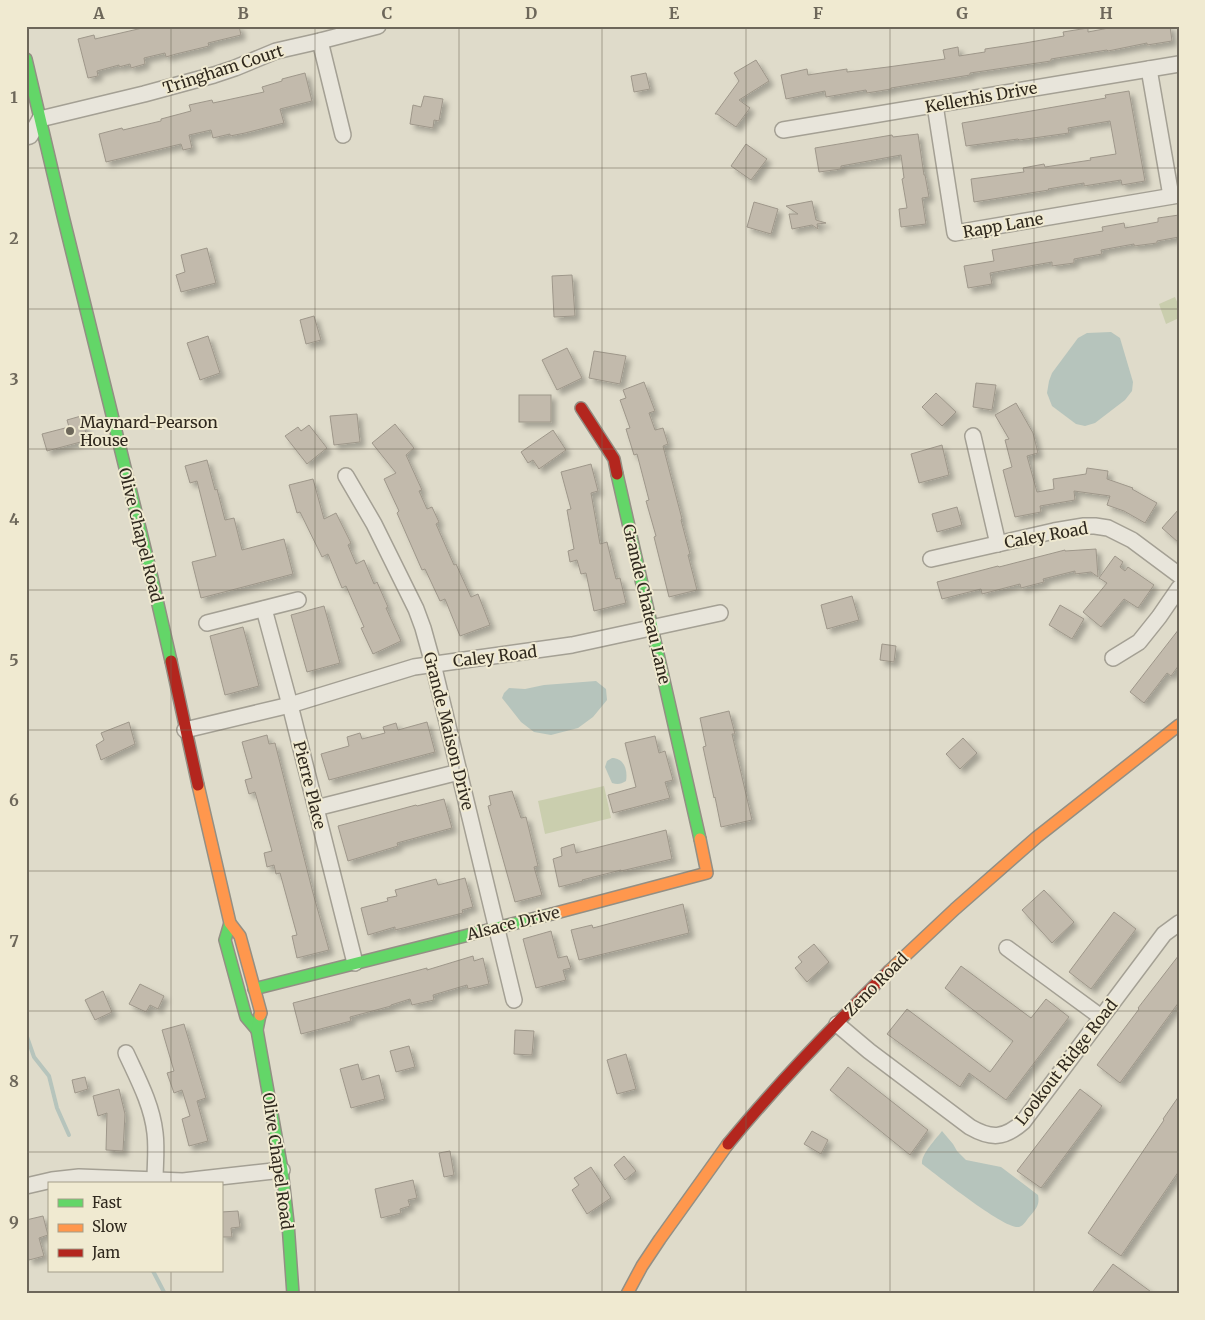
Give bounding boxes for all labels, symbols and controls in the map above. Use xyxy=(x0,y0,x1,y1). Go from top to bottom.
text: A xyxy=(92,3,105,23)
text: B xyxy=(237,3,249,23)
text: C xyxy=(382,3,392,23)
text: D xyxy=(525,3,537,23)
text: E xyxy=(669,3,680,23)
text: F xyxy=(813,3,823,23)
text: G xyxy=(956,3,968,23)
text: H xyxy=(1099,3,1113,23)
street label: Tringham Court xyxy=(160,40,286,98)
street label: Kellerhis Drive xyxy=(923,77,1039,117)
text: 1 xyxy=(10,87,18,107)
street label: Rapp Lane xyxy=(961,208,1045,242)
text: 2 xyxy=(9,228,19,248)
text: 3 xyxy=(9,369,19,389)
place label: Maynard-Pearson House xyxy=(80,412,218,450)
marker: Maynard-Pearson House xyxy=(64,425,76,437)
street label: Olive Chapel Road xyxy=(115,466,167,605)
text: 4 xyxy=(9,509,19,529)
street label: Caley Road xyxy=(1003,518,1090,552)
street label: Grande Chateau Lane xyxy=(619,522,675,686)
street label: Caley Road xyxy=(452,641,539,671)
text: 5 xyxy=(9,650,19,670)
street label: Grande Maison Drive xyxy=(420,650,478,812)
street label: Pierre Place xyxy=(289,739,331,831)
text: 6 xyxy=(9,790,19,810)
street label: Alsace Drive xyxy=(464,902,561,944)
text: 7 xyxy=(9,931,19,951)
street label: Zeno Road xyxy=(840,948,912,1020)
street label: Lookout Ridge Road xyxy=(1011,995,1122,1129)
text: 8 xyxy=(9,1071,19,1091)
street label: Olive Chapel Road xyxy=(258,1091,298,1231)
legend xyxy=(48,1182,222,1272)
text: Fast xyxy=(92,1193,122,1212)
text: 9 xyxy=(9,1212,19,1232)
text: Slow xyxy=(92,1217,127,1236)
text: Jam xyxy=(91,1243,120,1262)

